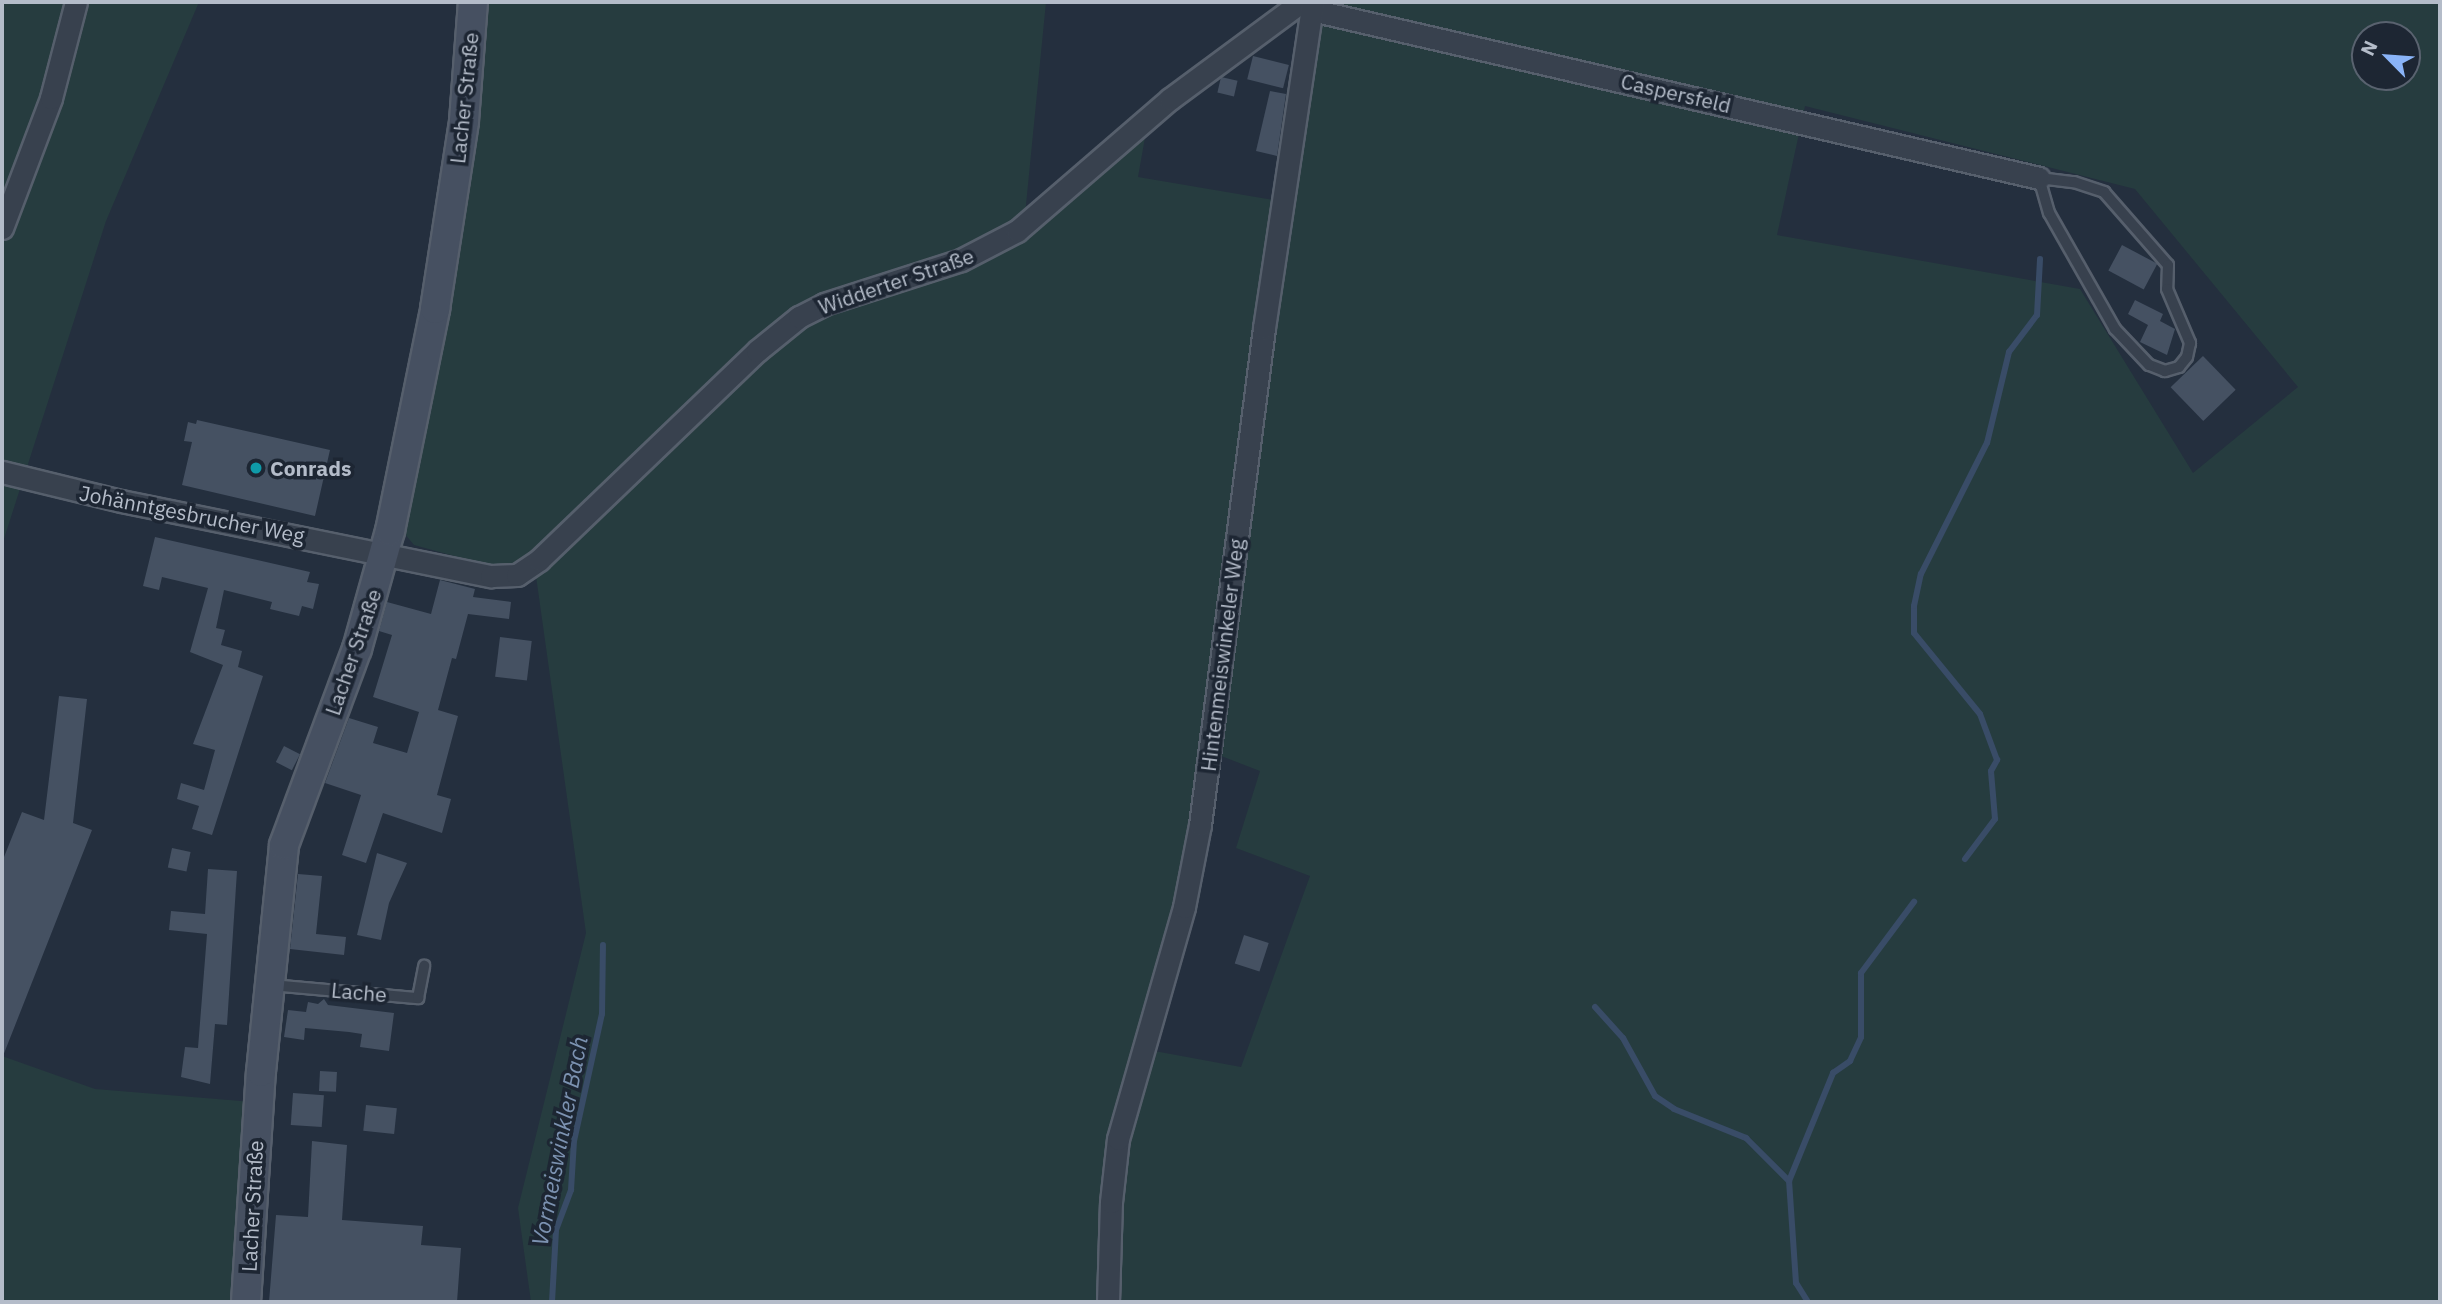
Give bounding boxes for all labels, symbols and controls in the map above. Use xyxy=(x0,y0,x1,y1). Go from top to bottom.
north arrow xyxy=(2351,21,2421,91)
street label: Lacher Straße xyxy=(445,31,483,165)
text: N xyxy=(2355,37,2383,59)
street label: Caspersfeld xyxy=(1619,68,1733,118)
street label: Widderter Straße xyxy=(815,243,977,319)
place label: Conrads xyxy=(270,455,352,481)
marker: Conrads xyxy=(248,460,264,476)
street label: Johänntgesbrucher Weg xyxy=(77,480,307,548)
street label: Hintenmeiswinkeler Weg xyxy=(1195,537,1249,773)
street label: Lacher Straße xyxy=(320,586,386,718)
street label: Lache xyxy=(330,977,388,1007)
water label: Vormeiswinkler Bach xyxy=(525,1034,593,1248)
street label: Lacher Straße xyxy=(236,1140,268,1272)

